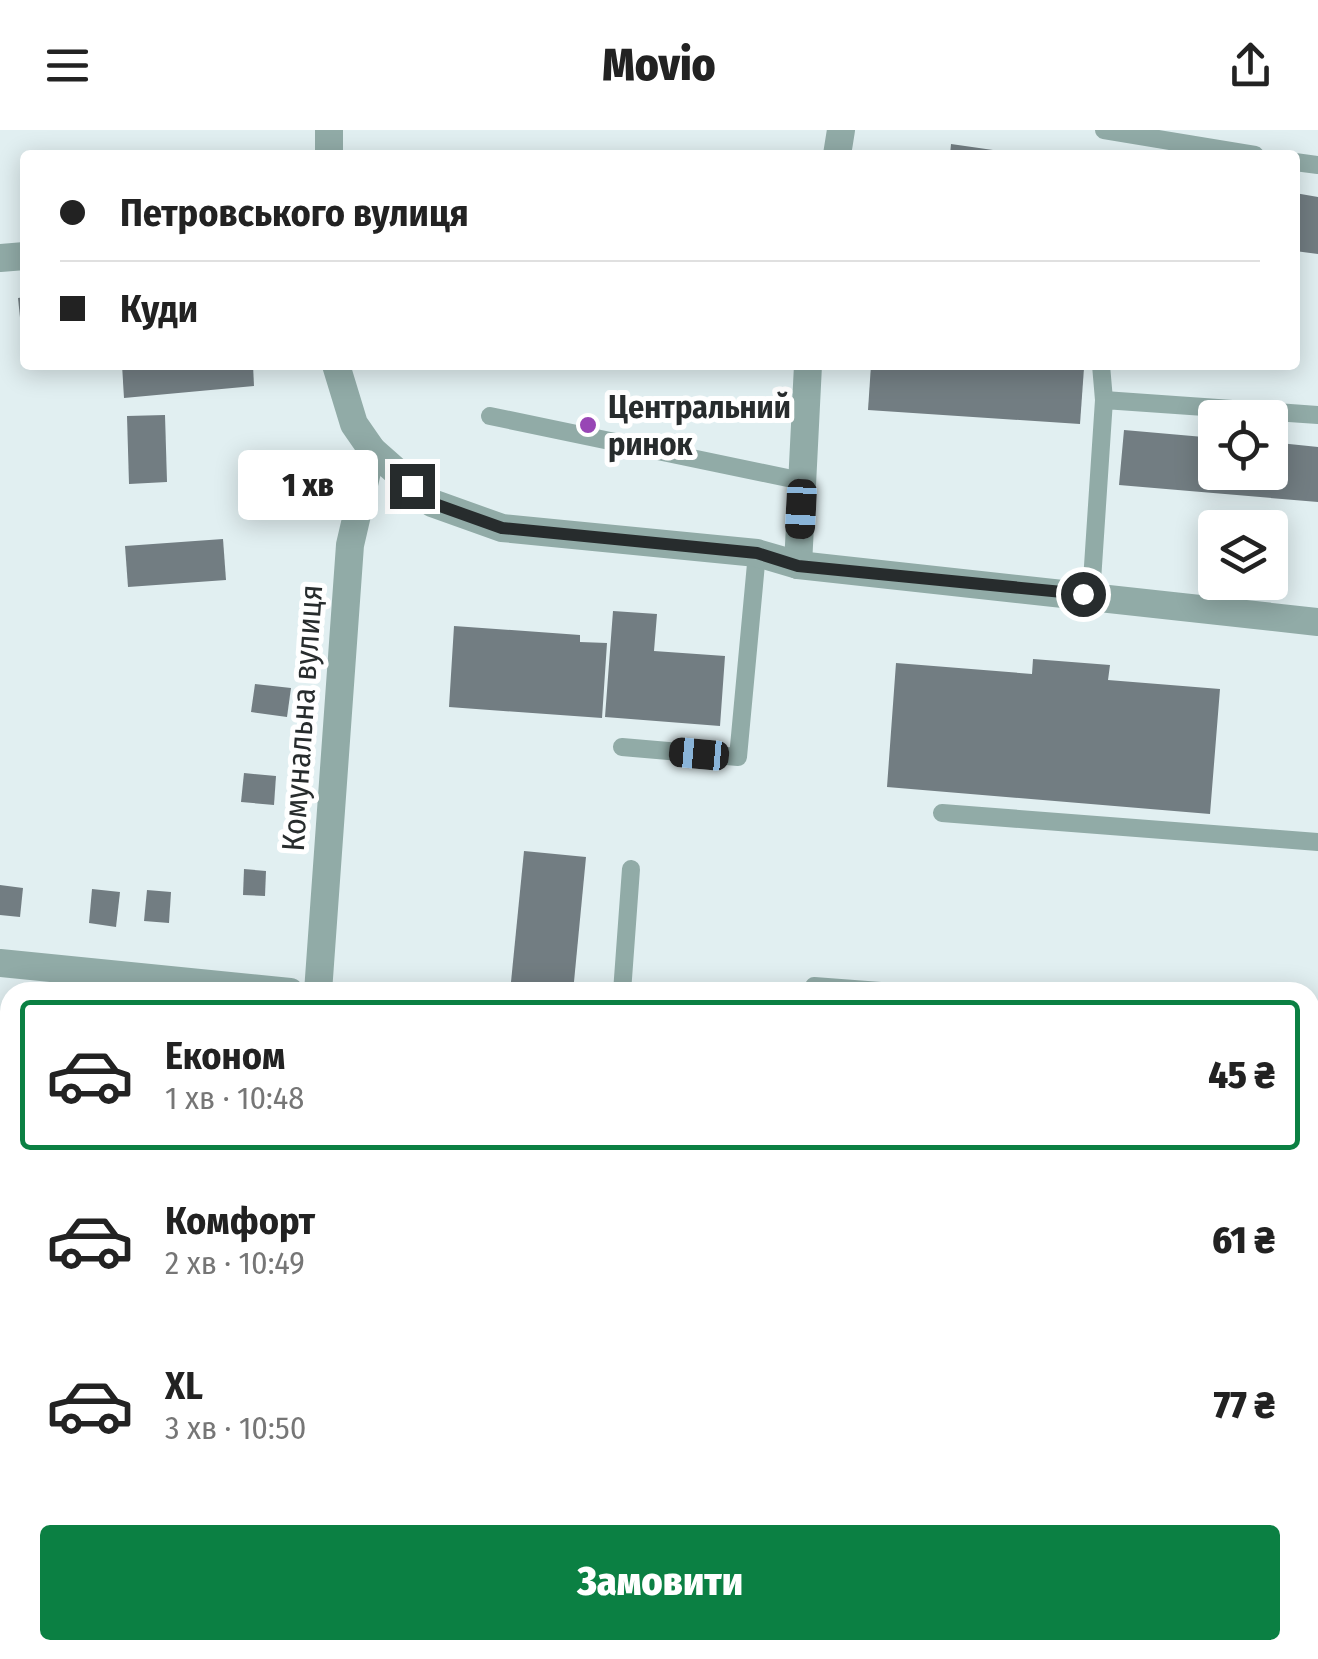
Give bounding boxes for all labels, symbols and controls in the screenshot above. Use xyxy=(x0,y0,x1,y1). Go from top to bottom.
icon: menu xyxy=(40,38,95,93)
text: Movio xyxy=(602,38,716,92)
icon: share xyxy=(1223,38,1278,93)
text: Петровського вулиця xyxy=(120,190,469,236)
text: Куди xyxy=(120,286,198,332)
place label: Центральний ринок xyxy=(608,388,791,463)
map controls xyxy=(1198,400,1288,600)
button: locate xyxy=(1198,400,1288,490)
marker: Центральний ринок xyxy=(577,414,599,436)
callout: 1 хв xyxy=(237,451,377,521)
route end xyxy=(390,464,435,509)
text: 1 хв xyxy=(282,466,334,504)
car xyxy=(784,478,818,540)
button: layers xyxy=(1198,510,1288,600)
route start xyxy=(1061,572,1106,617)
street label: Комунальна вулиця xyxy=(274,583,330,853)
car xyxy=(668,736,730,772)
icon: car xyxy=(45,1030,135,1120)
text: Економ xyxy=(165,1033,285,1079)
text: 45 ₴ xyxy=(1208,1052,1275,1098)
text: 1 хв · 10:48 xyxy=(165,1079,304,1117)
icon: car xyxy=(45,1195,135,1285)
text: Комфорт xyxy=(165,1198,315,1244)
text: 61 ₴ xyxy=(1212,1217,1275,1263)
text: 2 хв · 10:49 xyxy=(165,1244,305,1282)
icon: car xyxy=(45,1360,135,1450)
text: XL xyxy=(165,1363,203,1409)
text: 77 ₴ xyxy=(1214,1382,1275,1428)
text: 3 хв · 10:50 xyxy=(165,1409,306,1447)
button: Замовити xyxy=(40,1525,1280,1640)

